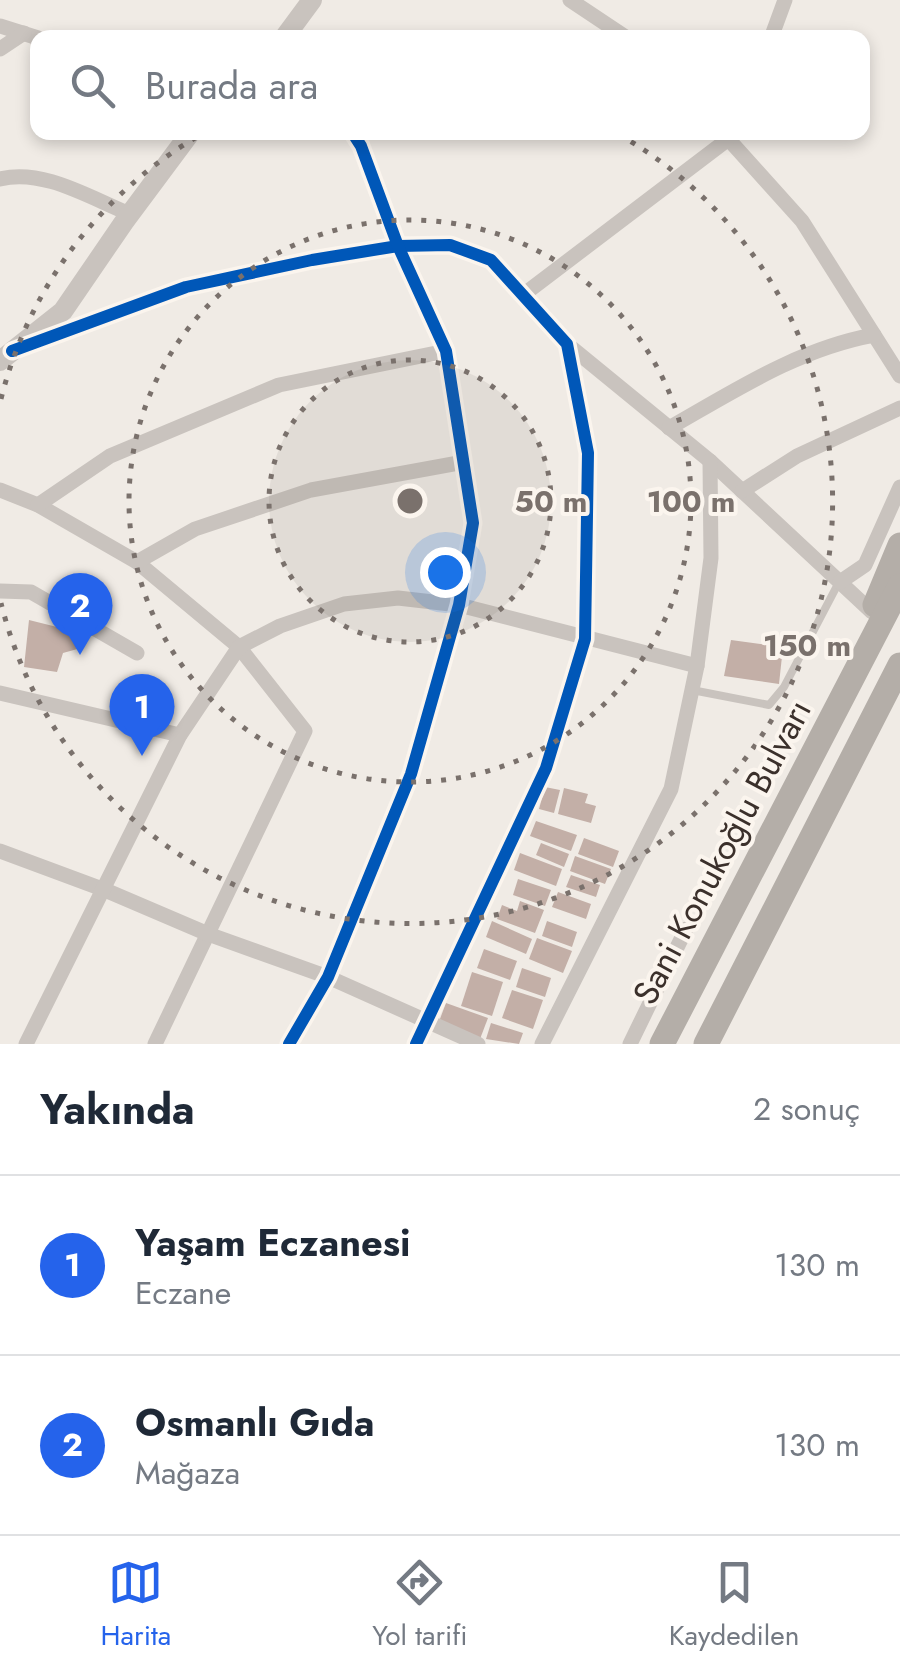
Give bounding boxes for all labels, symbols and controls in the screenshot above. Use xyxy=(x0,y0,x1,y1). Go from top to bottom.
search box xyxy=(30,30,870,140)
icon: search xyxy=(65,58,120,113)
text: Burada ara xyxy=(145,58,318,113)
text: 50 m xyxy=(515,480,587,523)
text: 100 m xyxy=(647,480,735,523)
centre of rings xyxy=(392,483,428,519)
your location xyxy=(420,547,471,598)
pin: 2 xyxy=(48,572,112,655)
text: 150 m xyxy=(763,624,851,667)
pin: 1 xyxy=(110,674,174,756)
street label: Sani Konukoğlu Bulvarı xyxy=(620,691,824,1013)
text: Yakında xyxy=(40,1079,195,1140)
text: 2 sonuç xyxy=(753,1086,860,1132)
text: Yaşam Eczanesi xyxy=(135,1215,411,1270)
text: 1 xyxy=(64,1242,81,1288)
text: 130 m xyxy=(774,1242,860,1288)
text: Eczane xyxy=(135,1270,231,1316)
text: Osmanlı Gıda xyxy=(135,1395,375,1450)
text: 2 xyxy=(62,1422,83,1468)
text: 130 m xyxy=(774,1422,860,1468)
text: Mağaza xyxy=(135,1450,240,1496)
tab: Harita xyxy=(101,1555,171,1656)
tab: Yol tarifi xyxy=(372,1555,468,1656)
tab: Kaydedilen xyxy=(669,1555,799,1656)

